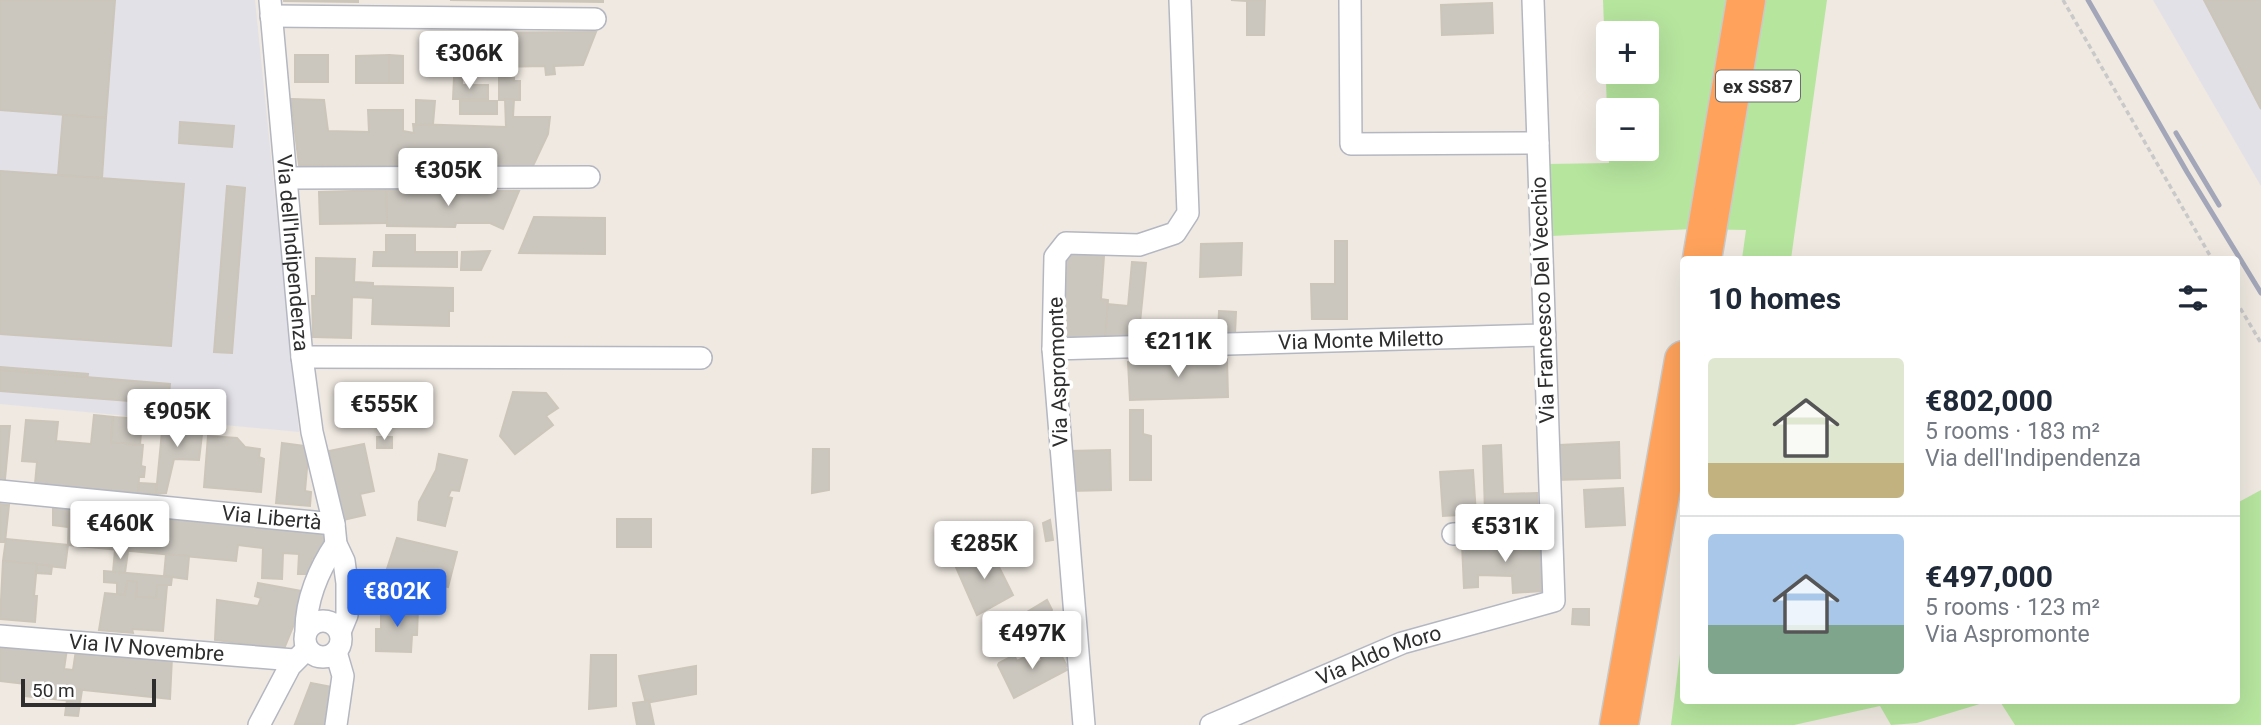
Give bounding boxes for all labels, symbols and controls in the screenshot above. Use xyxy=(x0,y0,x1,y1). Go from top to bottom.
map controls xyxy=(1596,21,1659,161)
button: + xyxy=(1596,21,1659,84)
pin: €306K xyxy=(420,32,518,91)
text: €306K xyxy=(435,40,503,67)
road number: ex SS87 xyxy=(1716,71,1800,102)
button: − xyxy=(1596,98,1659,161)
pin: €305K xyxy=(399,148,497,208)
street label: Via dell'Indipendenza xyxy=(272,154,313,352)
text: €305K xyxy=(414,157,482,184)
street label: Via Francesco Del Vecchio xyxy=(1527,176,1559,424)
icon: filters xyxy=(2174,279,2212,317)
text: 10 homes xyxy=(1708,281,1841,316)
street label: Via Aspromonte xyxy=(1043,296,1073,448)
pin: €211K xyxy=(1129,320,1227,379)
street label: Via Monte Miletto xyxy=(1278,326,1444,355)
text: €211K xyxy=(1144,328,1212,355)
pin: €555K xyxy=(335,382,433,442)
text: €802,000 xyxy=(1925,383,2053,418)
icon: home xyxy=(1764,386,1848,470)
pin: €905K xyxy=(128,390,226,449)
text: €555K xyxy=(350,391,418,418)
text: €905K xyxy=(143,398,211,425)
text: 5 rooms · 183 m² xyxy=(1925,418,2100,445)
text: Via dell'Indipendenza xyxy=(1925,445,2141,472)
street label: Via Libertà xyxy=(221,501,323,535)
pin: €460K xyxy=(71,502,169,561)
pin: €531K xyxy=(1456,504,1554,564)
text: €460K xyxy=(86,510,154,537)
text: €531K xyxy=(1471,513,1539,540)
pin: €285K xyxy=(935,522,1033,581)
text: €285K xyxy=(950,530,1018,557)
text: €497,000 xyxy=(1925,559,2053,594)
icon: home xyxy=(1764,562,1848,646)
pin: €802K xyxy=(348,570,446,629)
text: €802K xyxy=(363,578,431,605)
text: 5 rooms · 123 m² xyxy=(1925,594,2100,621)
pin: €497K xyxy=(983,612,1081,671)
text: €497K xyxy=(998,620,1066,647)
street label: Via Aldo Moro xyxy=(1313,621,1444,690)
text: Via Aspromonte xyxy=(1925,621,2090,648)
street label: Via IV Novembre xyxy=(68,630,225,666)
scale bar xyxy=(21,676,156,708)
text: 50 m xyxy=(32,679,75,702)

